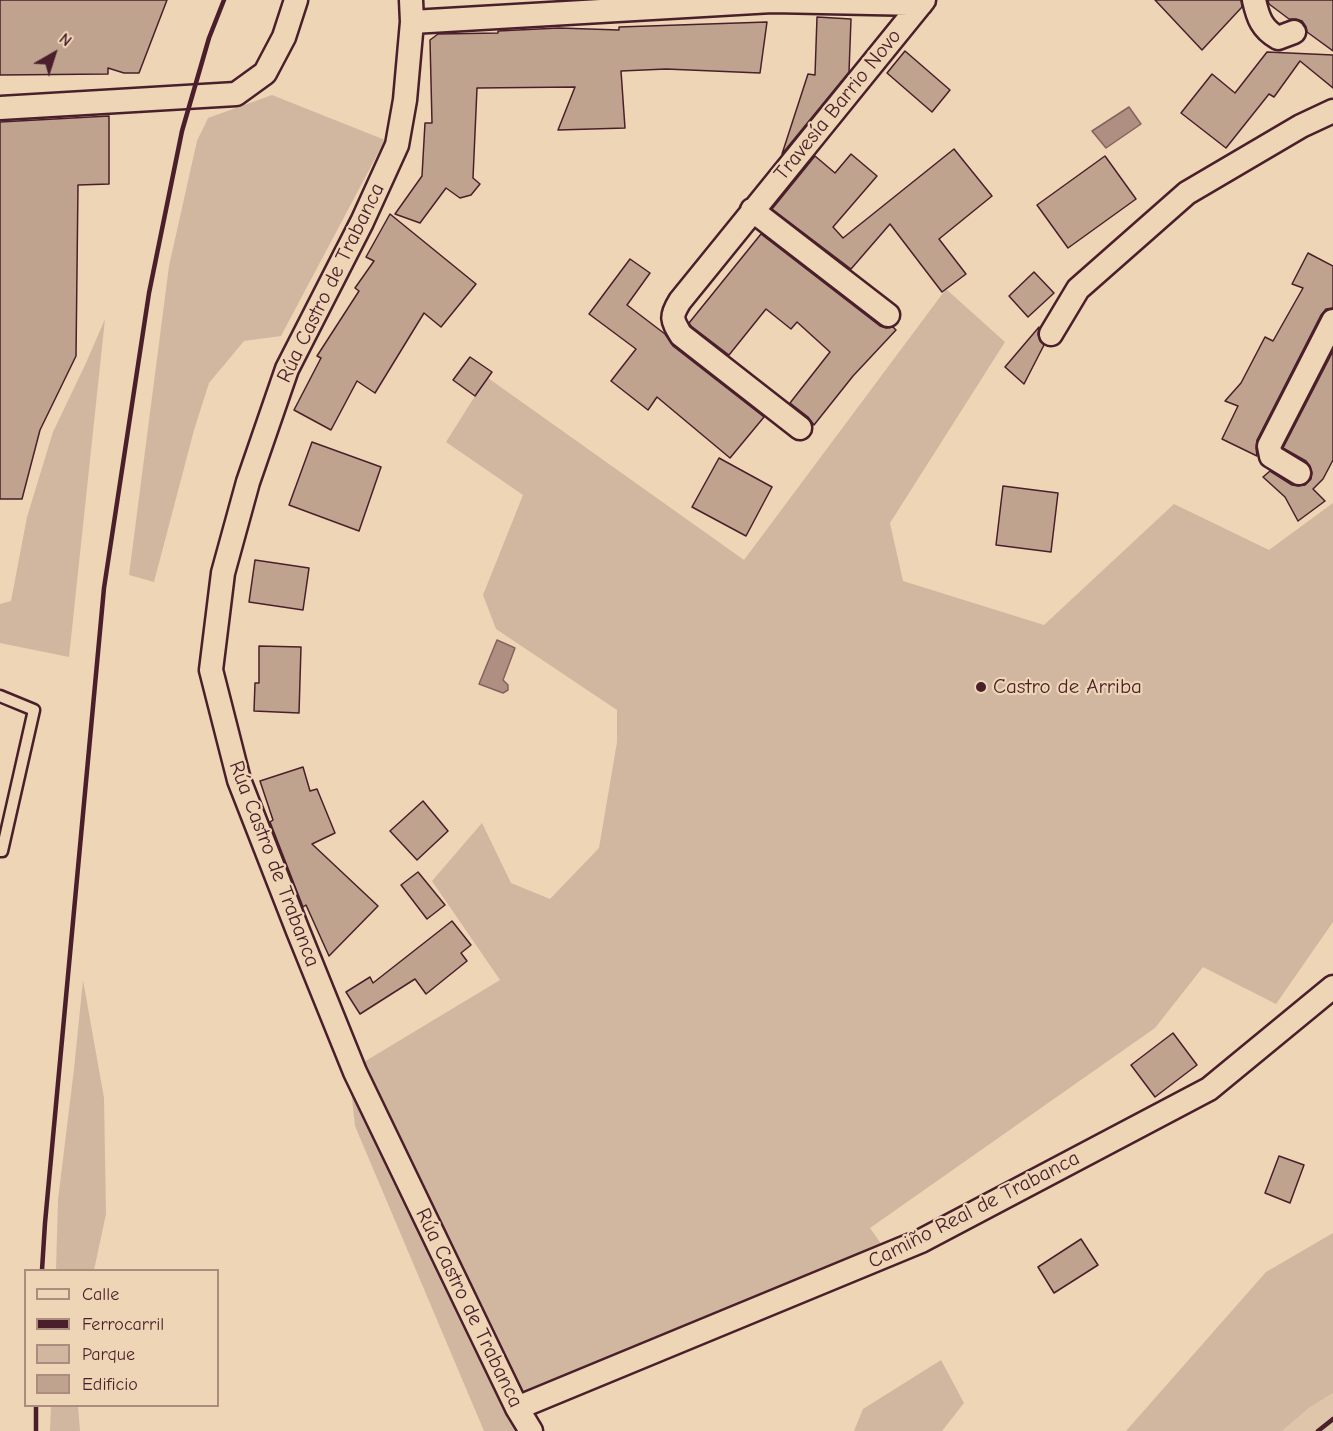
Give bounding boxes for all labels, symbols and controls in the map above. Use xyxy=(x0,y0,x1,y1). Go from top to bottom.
north arrow xyxy=(24,24,84,84)
street label: Travesía Barrio Novo xyxy=(769,24,907,186)
text: N xyxy=(56,30,75,50)
street label: Rúa Castro de Trabanca xyxy=(272,179,390,387)
place label: Castro de Arriba xyxy=(993,674,1142,700)
marker: Castro de Arriba xyxy=(974,680,988,694)
street label: Rúa Castro de Trabanca xyxy=(223,757,325,971)
street label: Camiño Real de Trabanca xyxy=(864,1146,1084,1274)
street label: Rúa Castro de Trabanca xyxy=(410,1204,528,1412)
legend xyxy=(24,1269,219,1407)
text: Calle xyxy=(82,1284,119,1305)
text: Ferrocarril xyxy=(82,1314,164,1335)
text: Parque xyxy=(82,1344,135,1365)
text: Edificio xyxy=(82,1374,138,1395)

